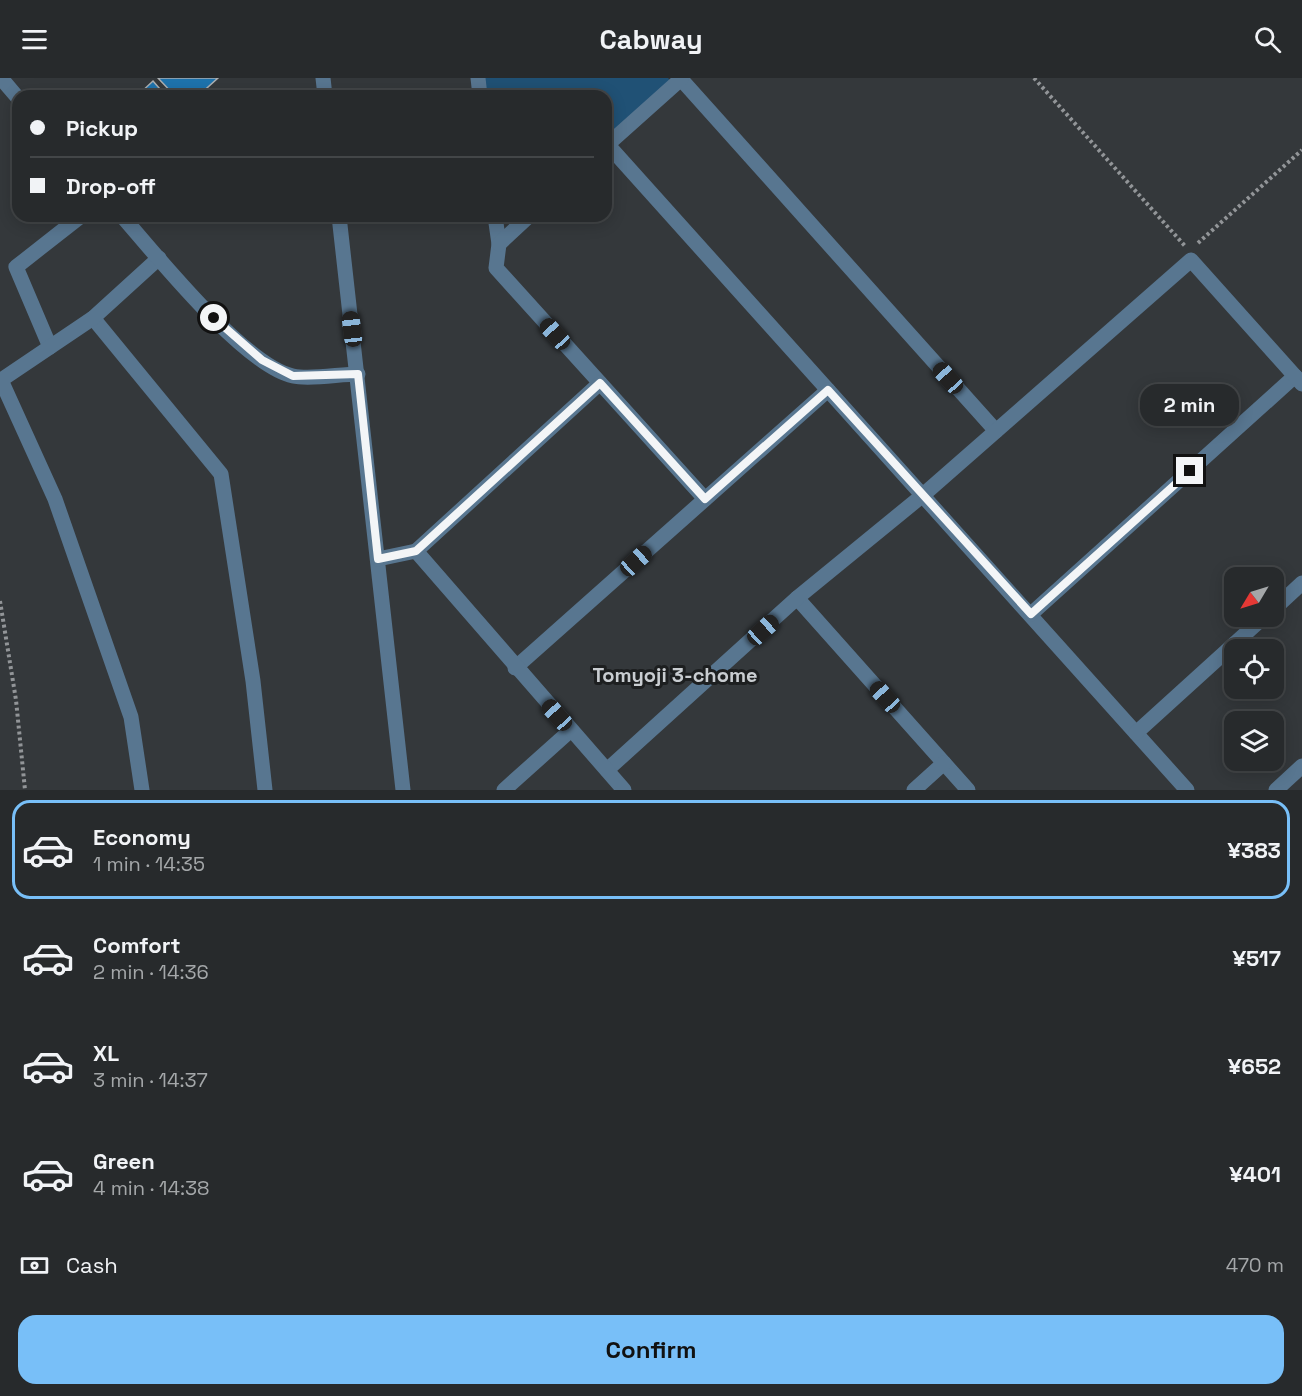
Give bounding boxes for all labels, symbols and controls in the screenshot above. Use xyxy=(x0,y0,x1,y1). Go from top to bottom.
text: Cabway xyxy=(599,22,703,57)
icon: menu xyxy=(18,23,51,56)
icon: search xyxy=(1251,23,1284,56)
text: Pickup xyxy=(66,114,138,142)
text: Drop-off xyxy=(66,172,156,200)
route start xyxy=(200,304,227,331)
car xyxy=(341,310,363,348)
car xyxy=(536,315,574,353)
car xyxy=(929,359,967,397)
callout: 2 min xyxy=(1140,384,1240,426)
text: 2 min xyxy=(1164,392,1215,418)
route end xyxy=(1176,457,1203,484)
car xyxy=(617,542,655,580)
north arrow xyxy=(1224,567,1284,627)
map controls xyxy=(1224,567,1284,771)
car xyxy=(744,611,782,649)
button: locate xyxy=(1224,639,1284,699)
district label: Tomyoji 3-chome xyxy=(592,662,758,688)
car xyxy=(866,678,904,716)
car xyxy=(538,696,576,734)
button: layers xyxy=(1224,711,1284,771)
icon: car xyxy=(21,823,75,877)
text: Economy xyxy=(93,823,191,851)
text: ¥383 xyxy=(1227,836,1281,864)
text: 1 min · 14:35 xyxy=(93,851,205,877)
icon: car xyxy=(21,931,75,985)
text: Comfort xyxy=(93,931,181,959)
text: ¥517 xyxy=(1232,944,1281,972)
text: 2 min · 14:36 xyxy=(93,959,209,985)
icon: car xyxy=(21,1039,75,1093)
text: XL xyxy=(93,1039,119,1067)
text: ¥652 xyxy=(1228,1052,1281,1080)
text: 3 min · 14:37 xyxy=(93,1067,208,1093)
icon: car xyxy=(21,1147,75,1201)
text: Green xyxy=(93,1147,155,1175)
text: ¥401 xyxy=(1229,1160,1281,1188)
text: 4 min · 14:38 xyxy=(93,1175,209,1201)
icon: cash xyxy=(18,1249,51,1282)
text: Cash xyxy=(66,1251,118,1279)
text: 470 m xyxy=(1226,1252,1284,1278)
button: Confirm xyxy=(18,1315,1284,1384)

